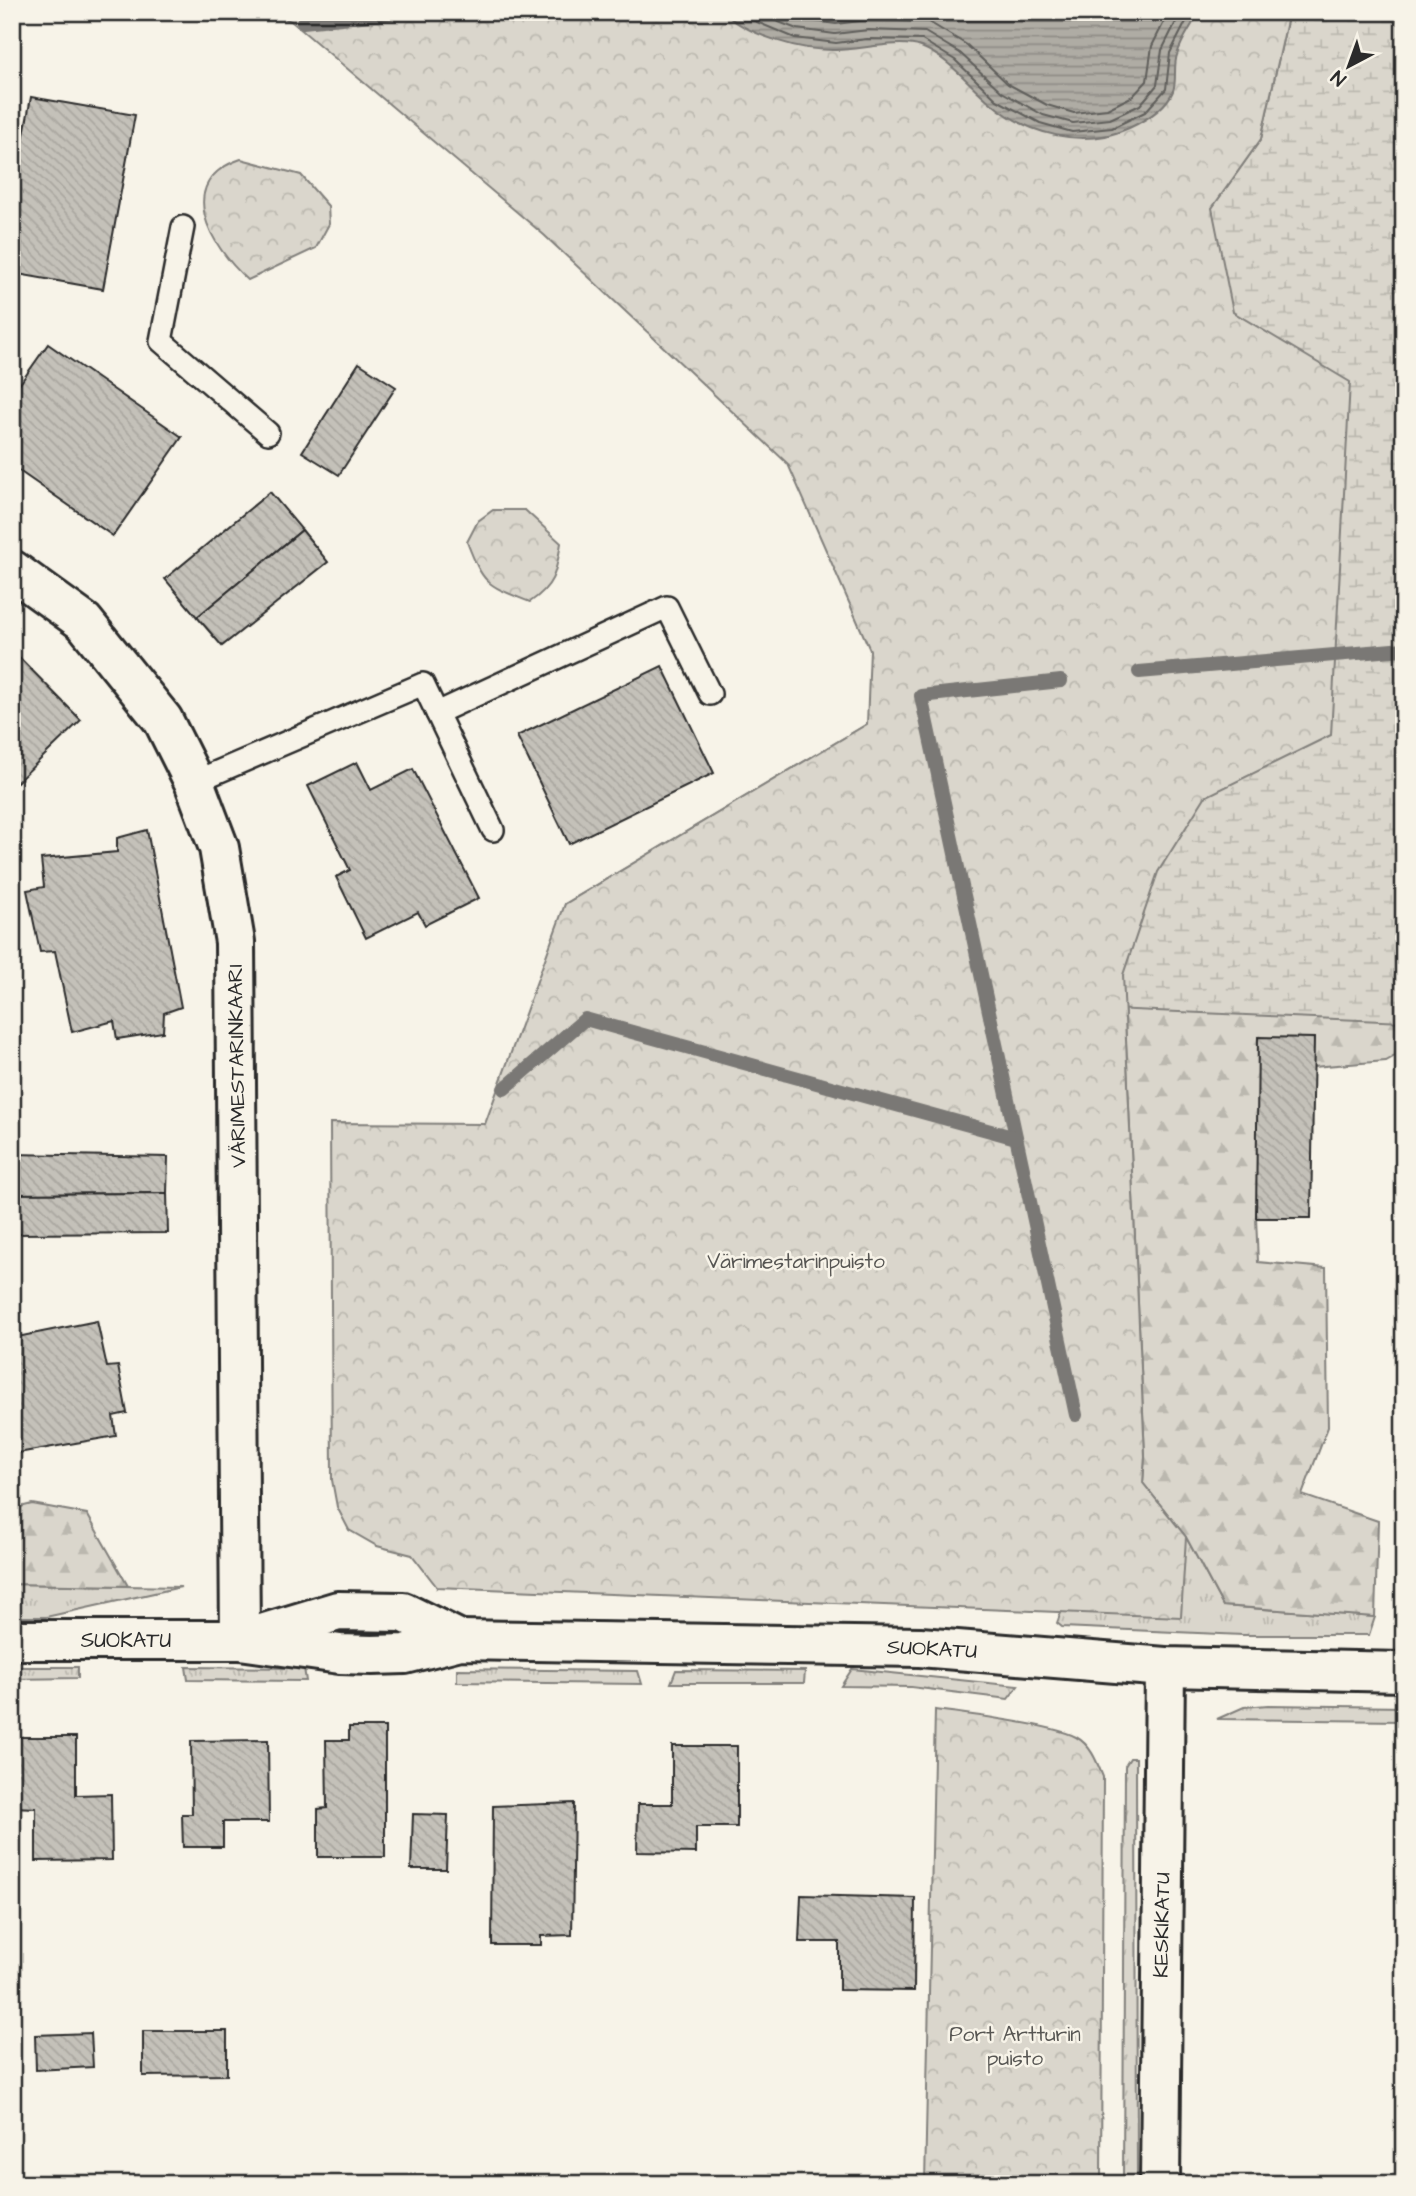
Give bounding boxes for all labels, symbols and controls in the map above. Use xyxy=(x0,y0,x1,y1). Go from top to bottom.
north arrow xyxy=(1314,32,1384,102)
text: N xyxy=(1325,64,1352,92)
street label: VÄRIMESTARINKAARI xyxy=(221,964,253,1168)
park label: Värimestarinpuisto xyxy=(707,1247,885,1277)
street label: SUOKATU xyxy=(81,1626,171,1655)
street label: SUOKATU xyxy=(886,1632,978,1666)
street label: KESKIKATU xyxy=(1147,1872,1177,1978)
park label: Port Artturin puisto xyxy=(949,2020,1081,2074)

